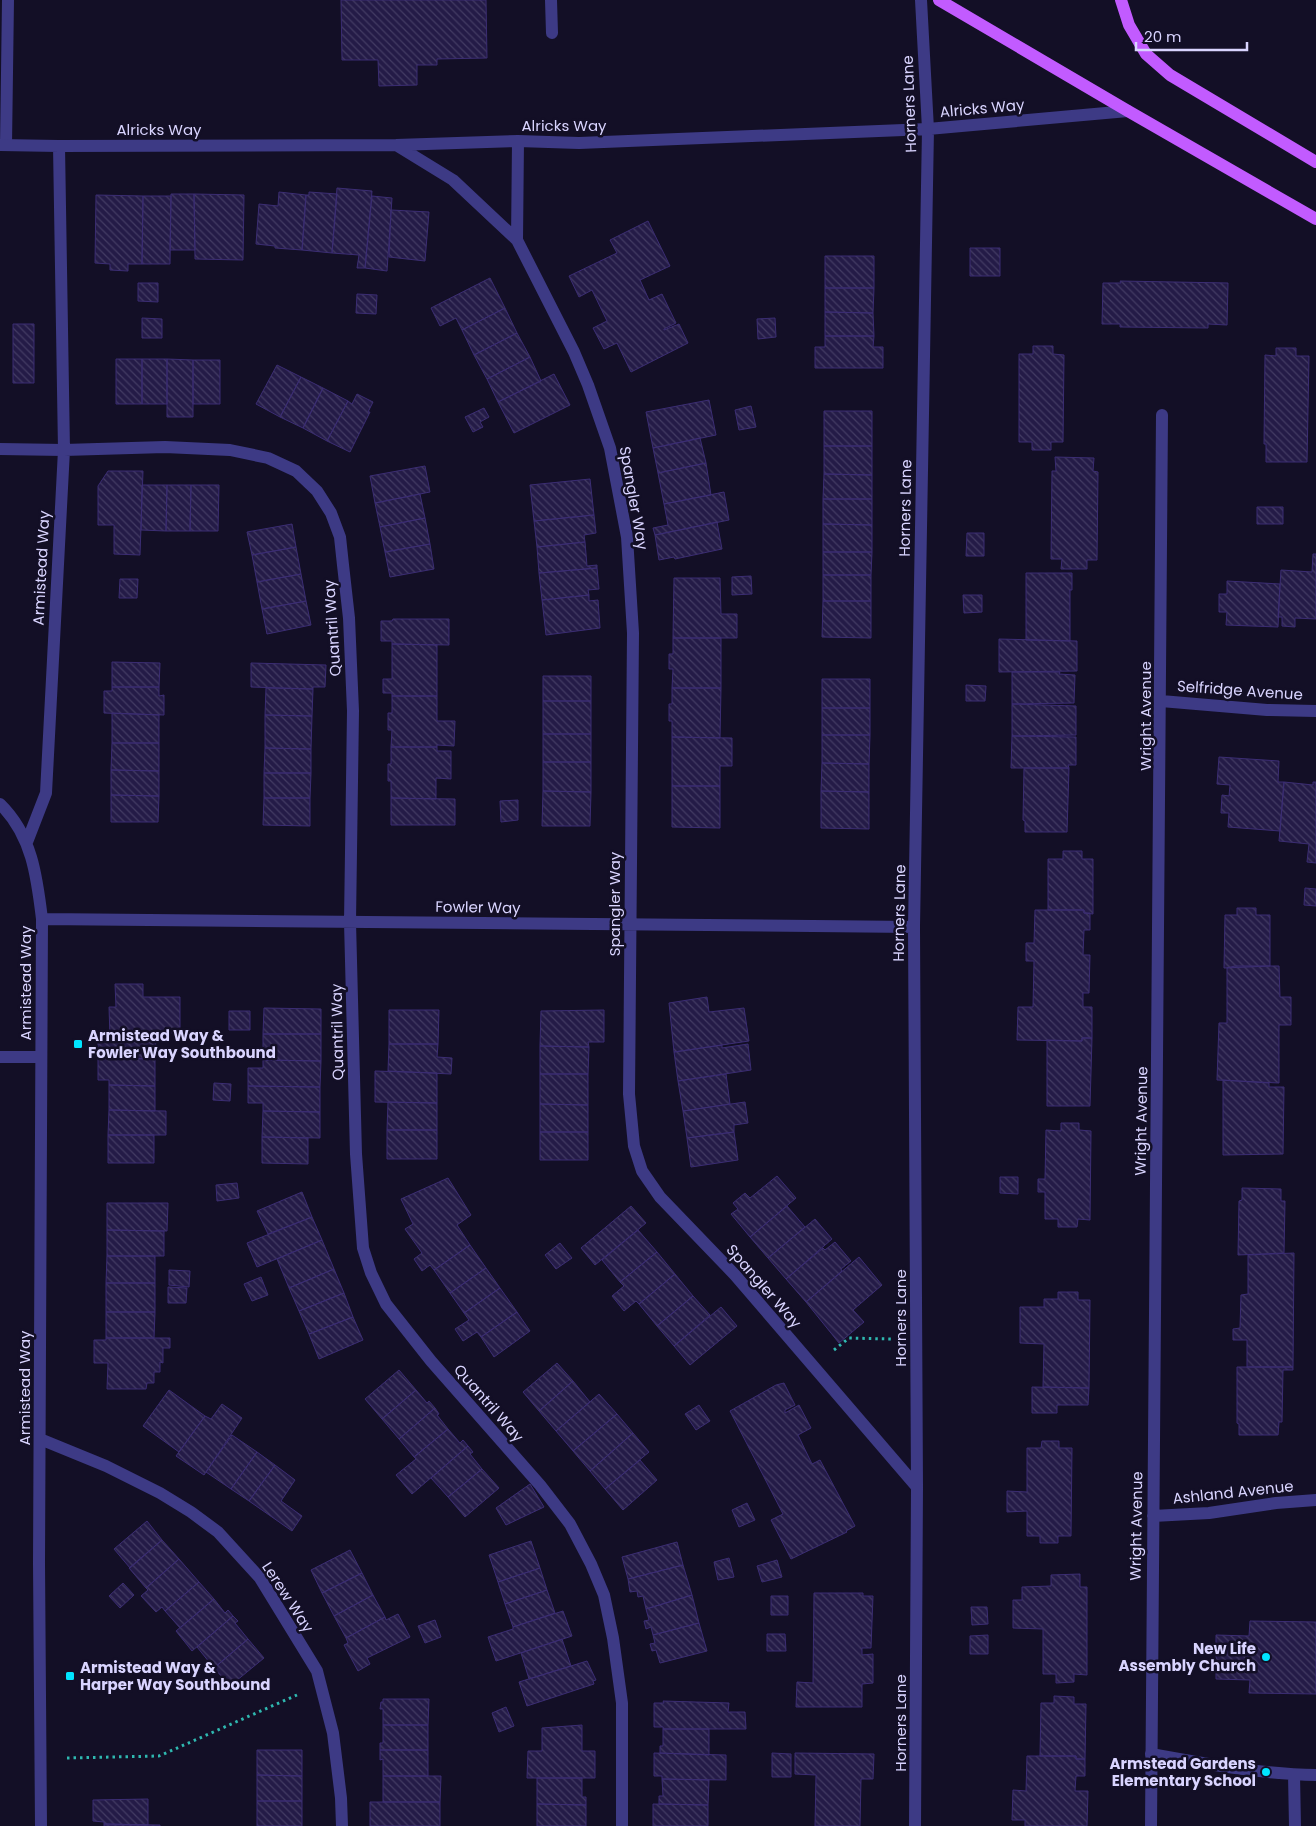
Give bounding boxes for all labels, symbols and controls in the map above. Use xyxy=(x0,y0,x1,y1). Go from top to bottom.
scale bar xyxy=(1136,20,1247,52)
text: 20 m xyxy=(1144,26,1182,47)
street label: Horners Lane xyxy=(897,55,921,153)
street label: Alricks Way xyxy=(939,94,1026,122)
street label: Alricks Way xyxy=(522,115,607,136)
street label: Alricks Way xyxy=(117,119,202,140)
street label: Spangler Way xyxy=(615,445,654,552)
street label: Horners Lane xyxy=(894,459,916,557)
street label: Armistead Way xyxy=(28,510,55,626)
street label: Quantril Way xyxy=(318,578,346,677)
street label: Wright Avenue xyxy=(1135,661,1156,771)
street label: Selfridge Avenue xyxy=(1176,675,1304,705)
street label: Spangler Way xyxy=(604,851,625,956)
street label: Horners Lane xyxy=(888,864,910,962)
street label: Fowler Way xyxy=(435,896,521,918)
street label: Armistead Way xyxy=(15,925,36,1040)
street label: Quantril Way xyxy=(326,983,348,1081)
place label: Armistead Way & Fowler Way Southbound xyxy=(88,1025,276,1063)
marker: Armistead Way & Fowler Way Southbound xyxy=(72,1038,84,1050)
street label: Wright Avenue xyxy=(1130,1066,1152,1176)
street label: Spangler Way xyxy=(722,1240,807,1333)
street label: Horners Lane xyxy=(890,1269,911,1367)
street label: Armistead Way xyxy=(14,1330,35,1445)
street label: Quantril Way xyxy=(449,1360,529,1447)
street label: Wright Avenue xyxy=(1125,1471,1147,1581)
street label: Ashland Avenue xyxy=(1172,1475,1294,1509)
street label: Lerew Way xyxy=(257,1558,319,1637)
place label: New Life Assembly Church xyxy=(1119,1638,1256,1676)
marker: New Life Assembly Church xyxy=(1260,1651,1272,1663)
place label: Armistead Way & Harper Way Southbound xyxy=(80,1657,270,1695)
marker: Armistead Way & Harper Way Southbound xyxy=(64,1670,76,1682)
street label: Horners Lane xyxy=(890,1674,911,1772)
place label: Armstead Gardens Elementary School xyxy=(1109,1753,1256,1791)
marker: Armstead Gardens Elementary School xyxy=(1260,1766,1272,1778)

